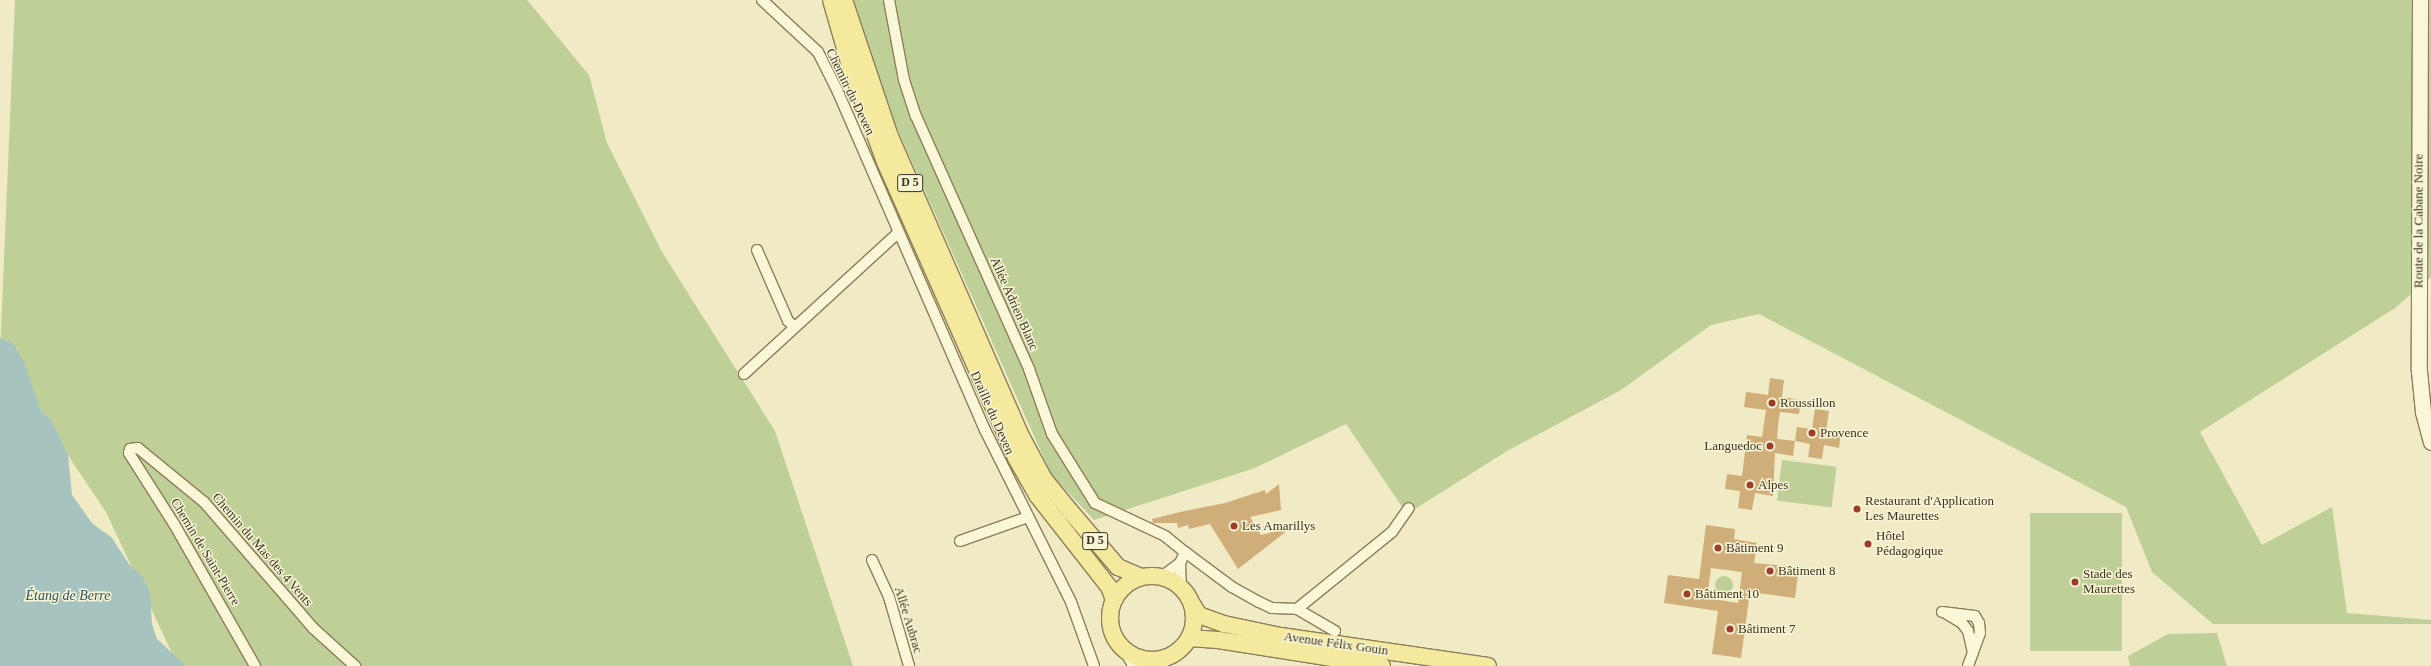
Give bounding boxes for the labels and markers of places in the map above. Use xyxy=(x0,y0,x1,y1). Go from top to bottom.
place label: Roussillon xyxy=(1780,395,1836,411)
marker: Roussillon xyxy=(1767,398,1777,408)
place label: Provence xyxy=(1820,425,1868,441)
marker: Provence xyxy=(1807,428,1817,438)
place label: Languedoc xyxy=(1704,438,1762,454)
marker: Languedoc xyxy=(1765,441,1775,451)
place label: Alpes xyxy=(1758,477,1788,493)
marker: Alpes xyxy=(1745,480,1755,490)
place label: Restaurant d'Application Les Maurettes xyxy=(1865,494,1994,525)
marker: Restaurant d'Application Les Maurettes xyxy=(1852,504,1862,514)
place label: Les Amarillys xyxy=(1242,518,1316,534)
marker: Les Amarillys xyxy=(1229,521,1239,531)
place label: Hôtel Pédagogique xyxy=(1876,529,1943,560)
marker: Hôtel Pédagogique xyxy=(1863,539,1873,549)
place label: Bâtiment 9 xyxy=(1726,540,1783,556)
marker: Bâtiment 9 xyxy=(1713,543,1723,553)
place label: Bâtiment 8 xyxy=(1778,563,1835,579)
marker: Bâtiment 8 xyxy=(1765,566,1775,576)
place label: Stade des Maurettes xyxy=(2083,567,2135,598)
marker: Stade des Maurettes xyxy=(2070,577,2080,587)
place label: Bâtiment 10 xyxy=(1695,586,1759,602)
marker: Bâtiment 10 xyxy=(1682,589,1692,599)
place label: Bâtiment 7 xyxy=(1738,621,1795,637)
marker: Bâtiment 7 xyxy=(1725,624,1735,634)

